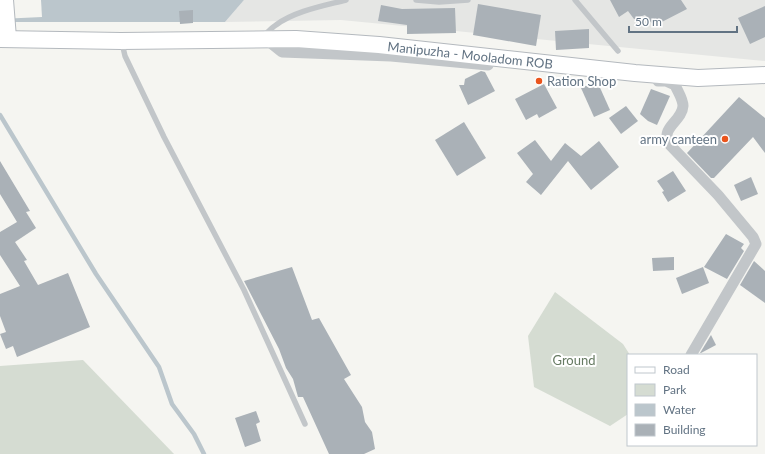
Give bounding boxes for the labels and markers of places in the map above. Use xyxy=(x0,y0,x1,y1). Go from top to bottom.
place label: Ration Shop xyxy=(547,73,616,89)
marker: Ration Shop xyxy=(534,76,544,86)
place label: army canteen xyxy=(640,131,717,147)
marker: army canteen xyxy=(720,134,730,144)

